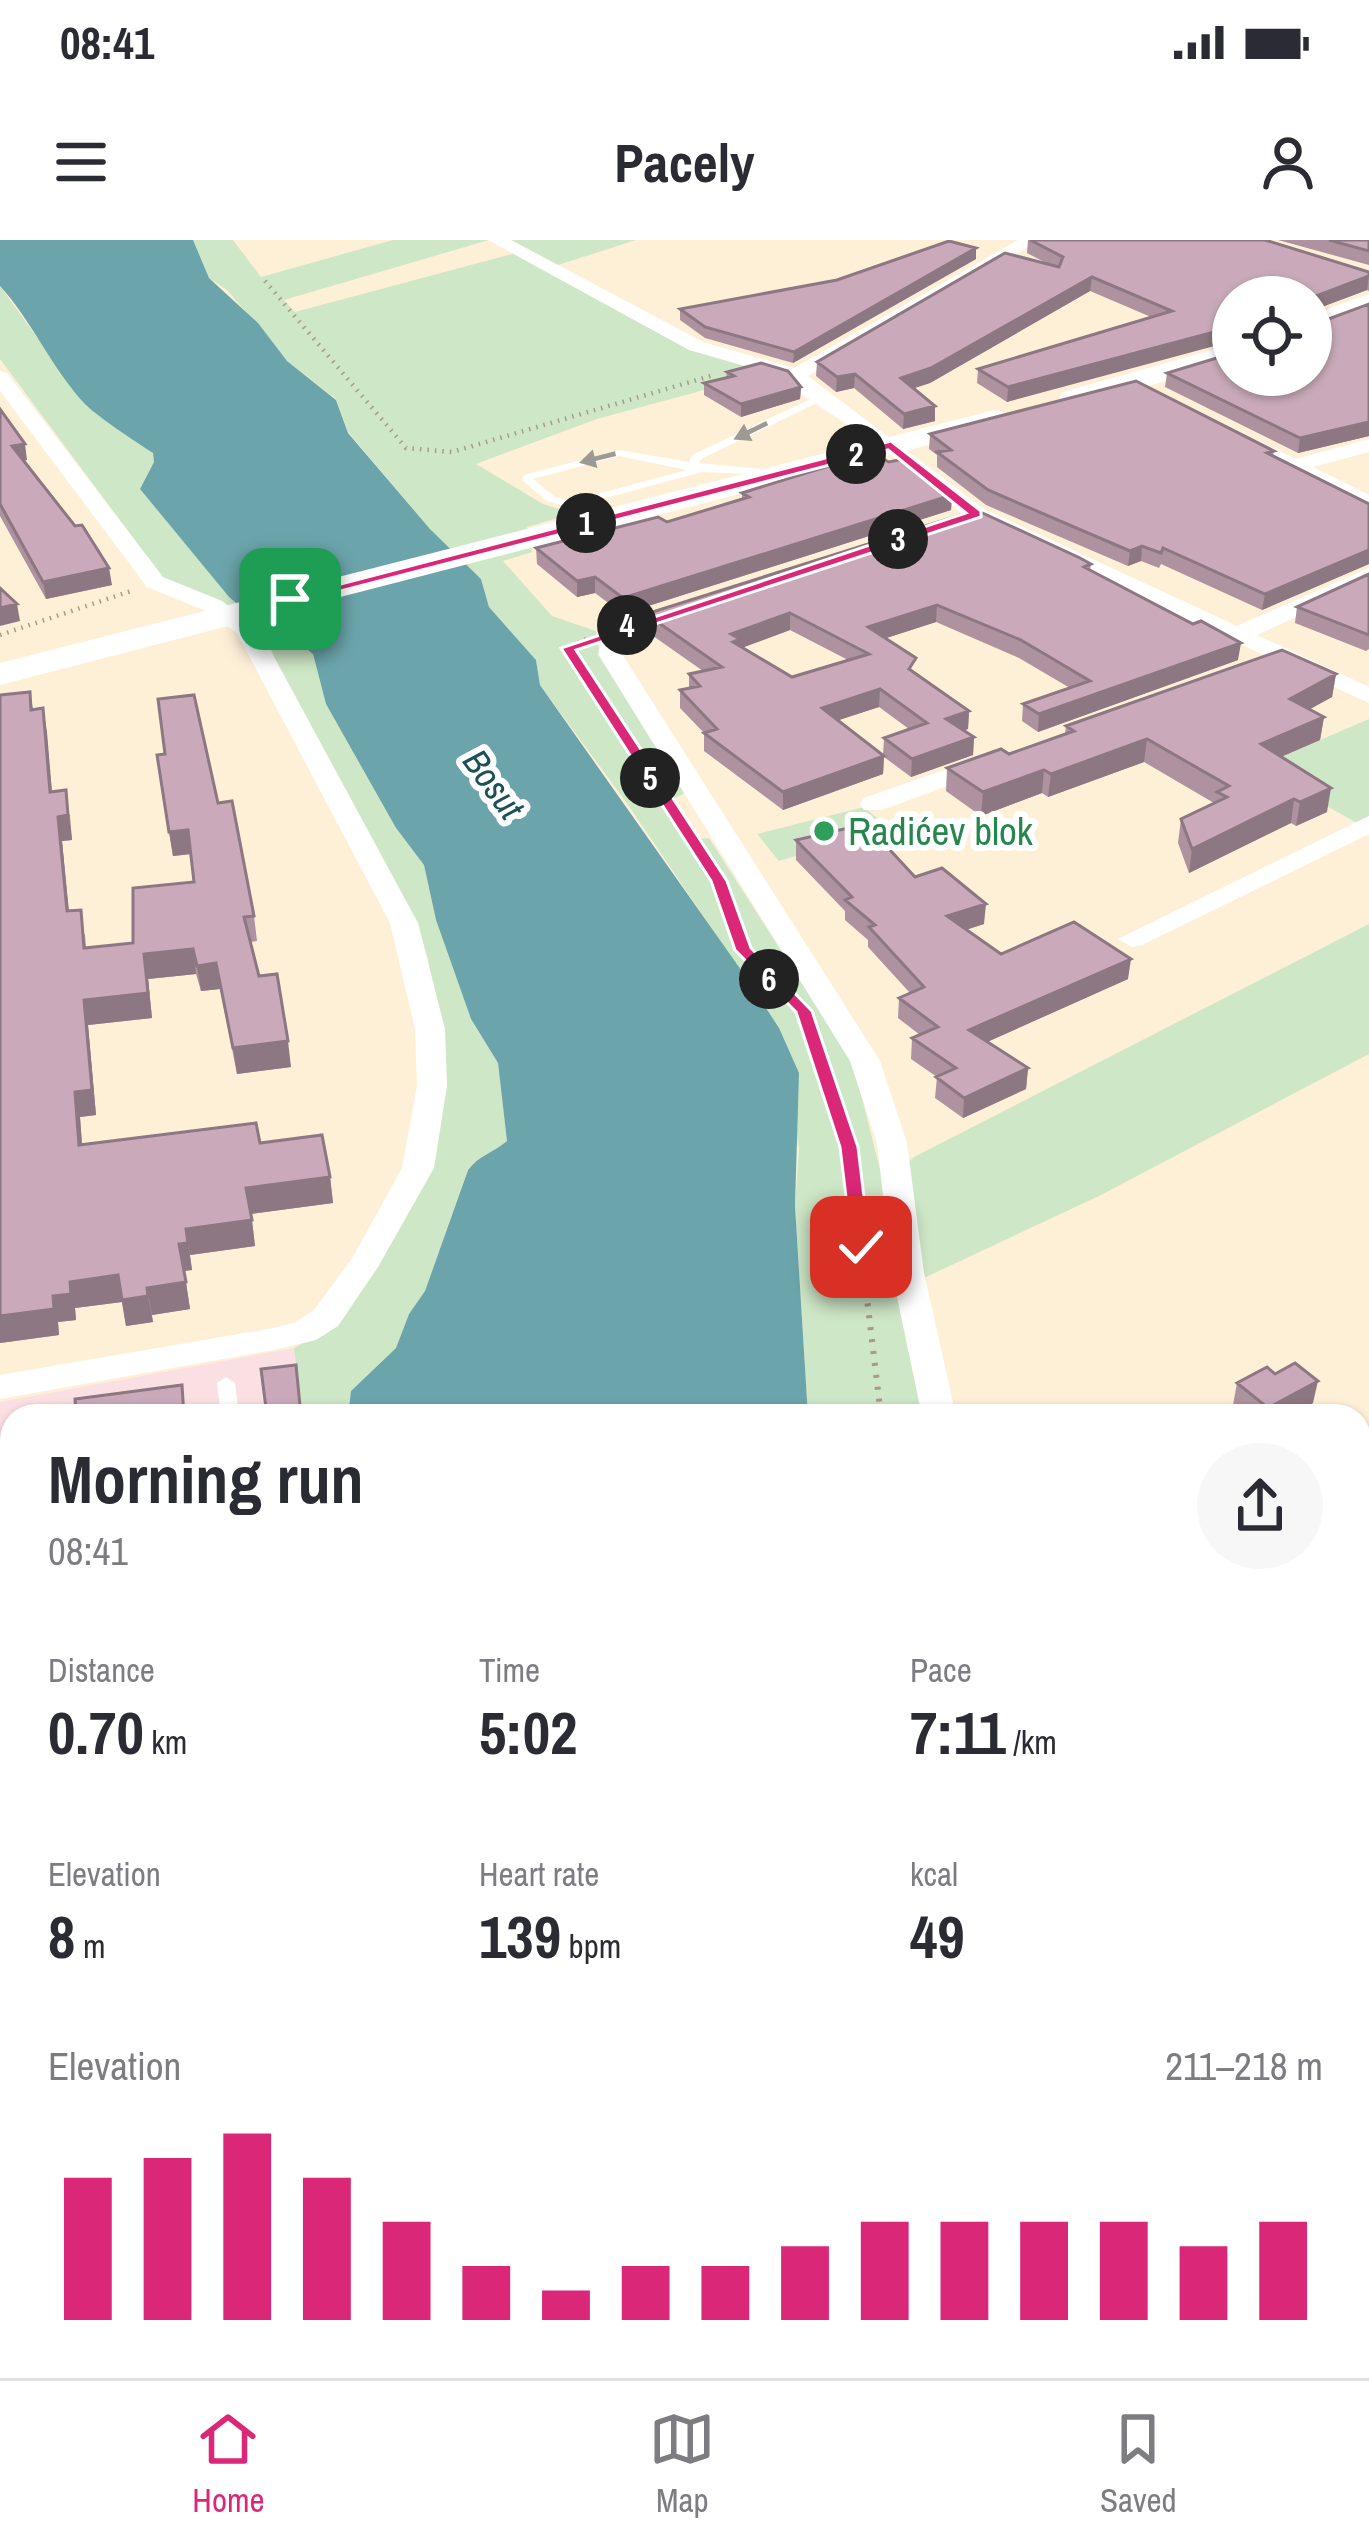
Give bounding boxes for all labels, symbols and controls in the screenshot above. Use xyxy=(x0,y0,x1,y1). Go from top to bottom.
text: 08:41 xyxy=(60,12,154,73)
text: Pacely xyxy=(614,126,755,199)
icon: menu xyxy=(48,129,114,195)
icon: person xyxy=(1255,129,1321,195)
map controls xyxy=(1212,276,1332,396)
button: locate xyxy=(1212,276,1332,396)
one-way arrow xyxy=(733,421,768,441)
pin: 2 xyxy=(826,424,886,484)
text: 2 xyxy=(848,432,864,476)
one-way arrow xyxy=(579,449,616,468)
pin: 1 xyxy=(556,493,616,553)
text: 1 xyxy=(578,501,594,545)
pin: 3 xyxy=(868,509,928,569)
text: 3 xyxy=(890,517,906,561)
pin xyxy=(239,548,341,650)
icon: arrive xyxy=(257,566,323,632)
pin: 4 xyxy=(597,595,657,655)
text: 4 xyxy=(619,603,635,647)
water label: Bosut xyxy=(452,739,536,829)
pin: 5 xyxy=(620,748,680,808)
text: 5 xyxy=(642,756,658,800)
place label: Radićev blok xyxy=(848,805,1034,857)
marker: Radićev blok xyxy=(811,818,837,844)
pin: 6 xyxy=(739,949,799,1009)
text: 6 xyxy=(761,957,777,1001)
pin xyxy=(810,1196,912,1298)
icon: check xyxy=(828,1214,894,1280)
text: Morning run xyxy=(48,1435,364,1524)
button: share xyxy=(1197,1443,1323,1569)
text: 08:41 xyxy=(48,1525,128,1577)
text: Distance xyxy=(48,1648,155,1692)
text: Time xyxy=(479,1648,540,1692)
text: Pace xyxy=(910,1648,972,1692)
text: 0.70 xyxy=(48,1692,144,1773)
text: 5:02 xyxy=(479,1692,577,1773)
text: 7:11 xyxy=(910,1692,1006,1773)
text: km xyxy=(144,1720,187,1764)
text: /km xyxy=(1006,1720,1057,1764)
text: Elevation xyxy=(48,1852,161,1896)
text: Heart rate xyxy=(479,1852,599,1896)
text: kcal xyxy=(910,1852,958,1896)
text: 8 xyxy=(48,1896,75,1977)
text: 139 xyxy=(479,1896,561,1977)
text: 49 xyxy=(910,1896,965,1977)
text: m xyxy=(75,1924,105,1968)
text: bpm xyxy=(561,1924,621,1968)
text: Elevation xyxy=(48,2040,181,2092)
text: 211–218 m xyxy=(1165,2040,1323,2092)
tab: Home xyxy=(192,2406,265,2522)
tab: Map xyxy=(649,2406,715,2522)
tab: Saved xyxy=(1100,2406,1177,2522)

